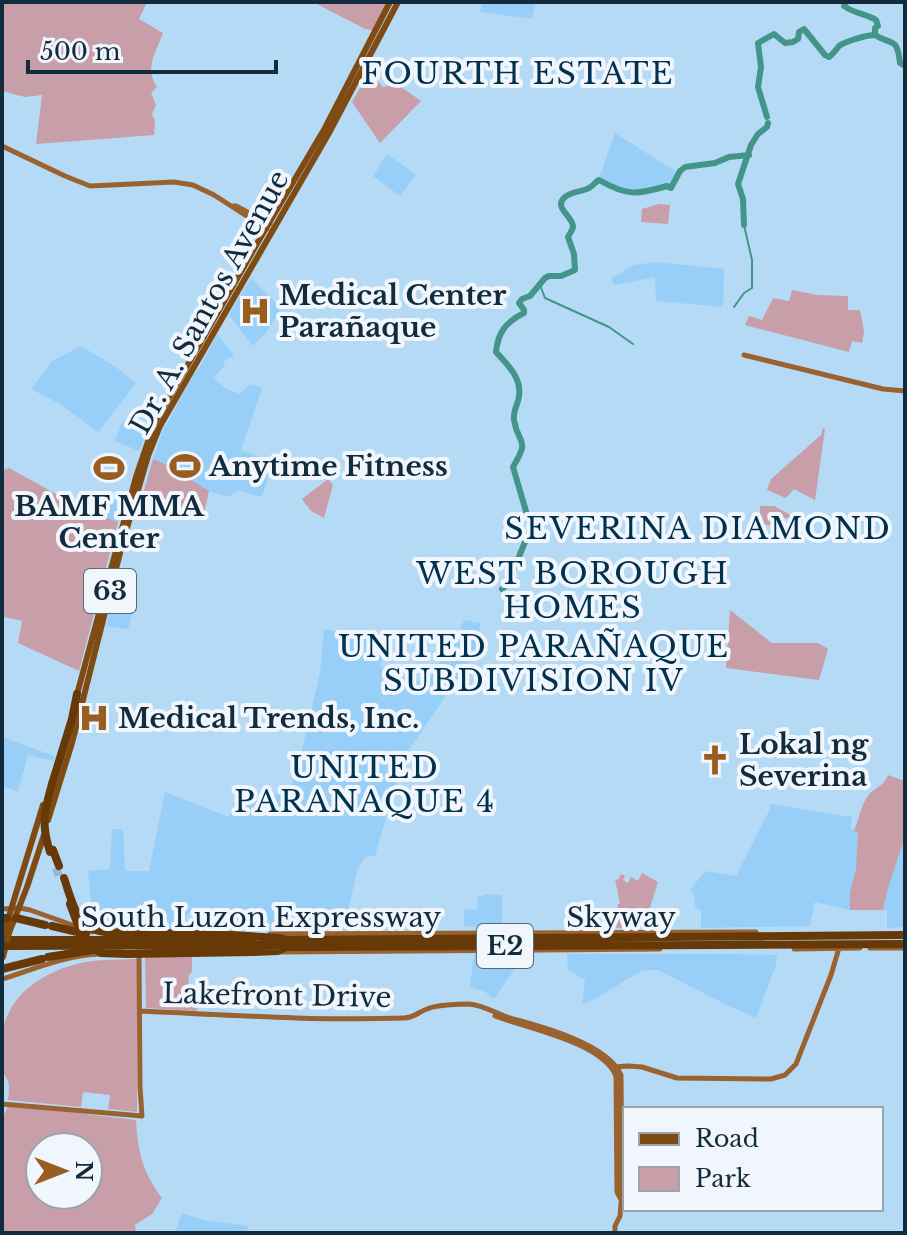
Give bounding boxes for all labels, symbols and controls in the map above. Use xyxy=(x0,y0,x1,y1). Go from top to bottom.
scale bar xyxy=(28,24,276,74)
text: 500 m xyxy=(40,37,121,66)
district label: FOURTH ESTATE xyxy=(362,55,674,92)
street label: Dr. A. Santos Avenue xyxy=(122,164,297,440)
place label: Medical Center Parañaque xyxy=(279,278,506,345)
hospital icon: Medical Center Parañaque xyxy=(238,294,272,328)
sports icon: Anytime Fitness xyxy=(168,449,202,483)
place label: Anytime Fitness xyxy=(208,449,448,484)
sports icon: BAMF MMA Center xyxy=(92,451,126,485)
place label: BAMF MMA Center xyxy=(14,489,205,556)
district label: SEVERINA DIAMOND xyxy=(504,510,892,547)
district label: WEST BOROUGH HOMES xyxy=(415,555,730,626)
road number: 63 xyxy=(84,569,136,613)
district label: UNITED PARAÑAQUE SUBDIVISION IV xyxy=(338,628,730,699)
hospital icon: Medical Trends, Inc. xyxy=(77,701,111,735)
place label: Medical Trends, Inc. xyxy=(118,701,419,736)
place label: Lokal ng Severina xyxy=(739,727,869,794)
church icon: Lokal ng Severina xyxy=(698,743,732,777)
district label: UNITED PARANAQUE 4 xyxy=(234,749,496,820)
street label: South Luzon Expressway xyxy=(81,900,441,935)
street label: Skyway xyxy=(566,900,676,935)
road number: E2 xyxy=(477,924,533,968)
street label: Lakefront Drive xyxy=(162,976,392,1015)
legend xyxy=(623,1107,883,1211)
text: Road xyxy=(695,1124,759,1153)
north arrow xyxy=(24,1131,104,1211)
text: N xyxy=(70,1161,97,1182)
text: Park xyxy=(695,1164,751,1193)

